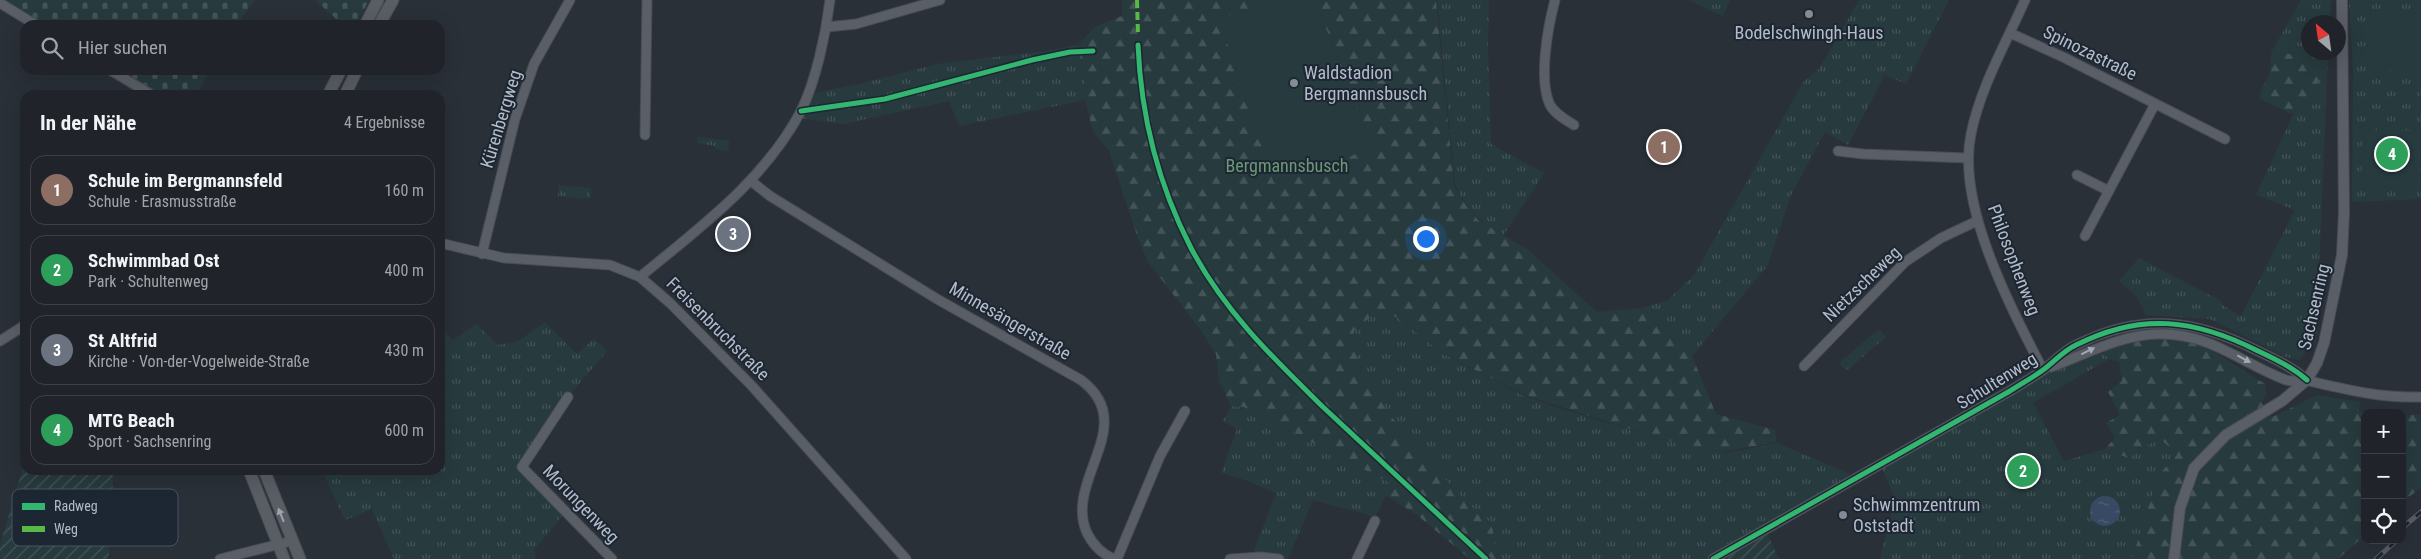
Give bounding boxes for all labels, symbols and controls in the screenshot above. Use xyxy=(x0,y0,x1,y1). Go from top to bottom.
marker: Bodelschwingh-Haus xyxy=(1803,8,1815,20)
north arrow xyxy=(2301,15,2346,60)
search box xyxy=(20,20,445,75)
street label: Spinozastraße xyxy=(2040,21,2140,84)
place label: Bodelschwingh-Haus xyxy=(1735,22,1883,43)
icon: search xyxy=(38,34,66,62)
text: Hier suchen xyxy=(78,36,167,59)
place label: Waldstadion Bergmannsbusch xyxy=(1304,62,1427,104)
street label: Kürenbergweg xyxy=(476,67,525,170)
marker: Waldstadion Bergmannsbusch xyxy=(1288,77,1300,89)
text: In der Nähe xyxy=(40,111,136,135)
text: 4 Ergebnisse xyxy=(344,113,425,132)
pin: 1 xyxy=(1648,128,1680,166)
pin: 4 xyxy=(2376,135,2408,173)
park label: Bergmannsbusch xyxy=(1225,155,1349,176)
text: Schule im Bergmannsfeld xyxy=(88,169,282,192)
text: 1 xyxy=(53,181,61,200)
text: 160 m xyxy=(385,181,424,200)
text: Schule · Erasmusstraße xyxy=(88,192,236,211)
street label: Philosophenweg xyxy=(1984,201,2045,318)
pin: 3 xyxy=(717,215,749,253)
your location xyxy=(1413,226,1439,252)
street label: Nietzscheweg xyxy=(1819,241,1905,326)
text: Schwimmbad Ost xyxy=(88,249,219,272)
text: 2 xyxy=(53,261,61,280)
text: 400 m xyxy=(385,261,424,280)
street label: Sachsenring xyxy=(2293,262,2334,352)
text: Park · Schultenweg xyxy=(88,272,208,291)
street label: Freisenbruchstraße xyxy=(663,273,774,384)
street label: Minnesängerstraße xyxy=(946,277,1075,364)
text: St Altfrid xyxy=(88,329,157,352)
text: 3 xyxy=(53,341,61,360)
text: 430 m xyxy=(385,341,424,360)
one-way arrow xyxy=(2081,347,2096,355)
street label: Schultenweg xyxy=(1953,348,2041,414)
text: Kirche · Von-der-Vogelweide-Straße xyxy=(88,352,309,371)
one-way arrow xyxy=(2237,355,2251,363)
text: MTG Beach xyxy=(88,409,174,432)
map controls xyxy=(2361,409,2406,544)
button: + xyxy=(2361,409,2406,454)
text: 4 xyxy=(53,421,61,440)
text: 600 m xyxy=(385,421,424,440)
text: Sport · Sachsenring xyxy=(88,432,211,451)
pin: 2 xyxy=(2007,452,2039,490)
button: − xyxy=(2361,454,2406,499)
street label: Morungenweg xyxy=(539,460,624,547)
legend xyxy=(12,489,178,546)
place label: Schwimmzentrum Oststadt xyxy=(1853,494,1980,536)
text: Radweg xyxy=(54,498,98,514)
button: locate xyxy=(2361,499,2406,544)
one-way arrow xyxy=(276,508,284,522)
marker: Schwimmzentrum Oststadt xyxy=(1837,509,1849,521)
text: Weg xyxy=(54,521,78,537)

